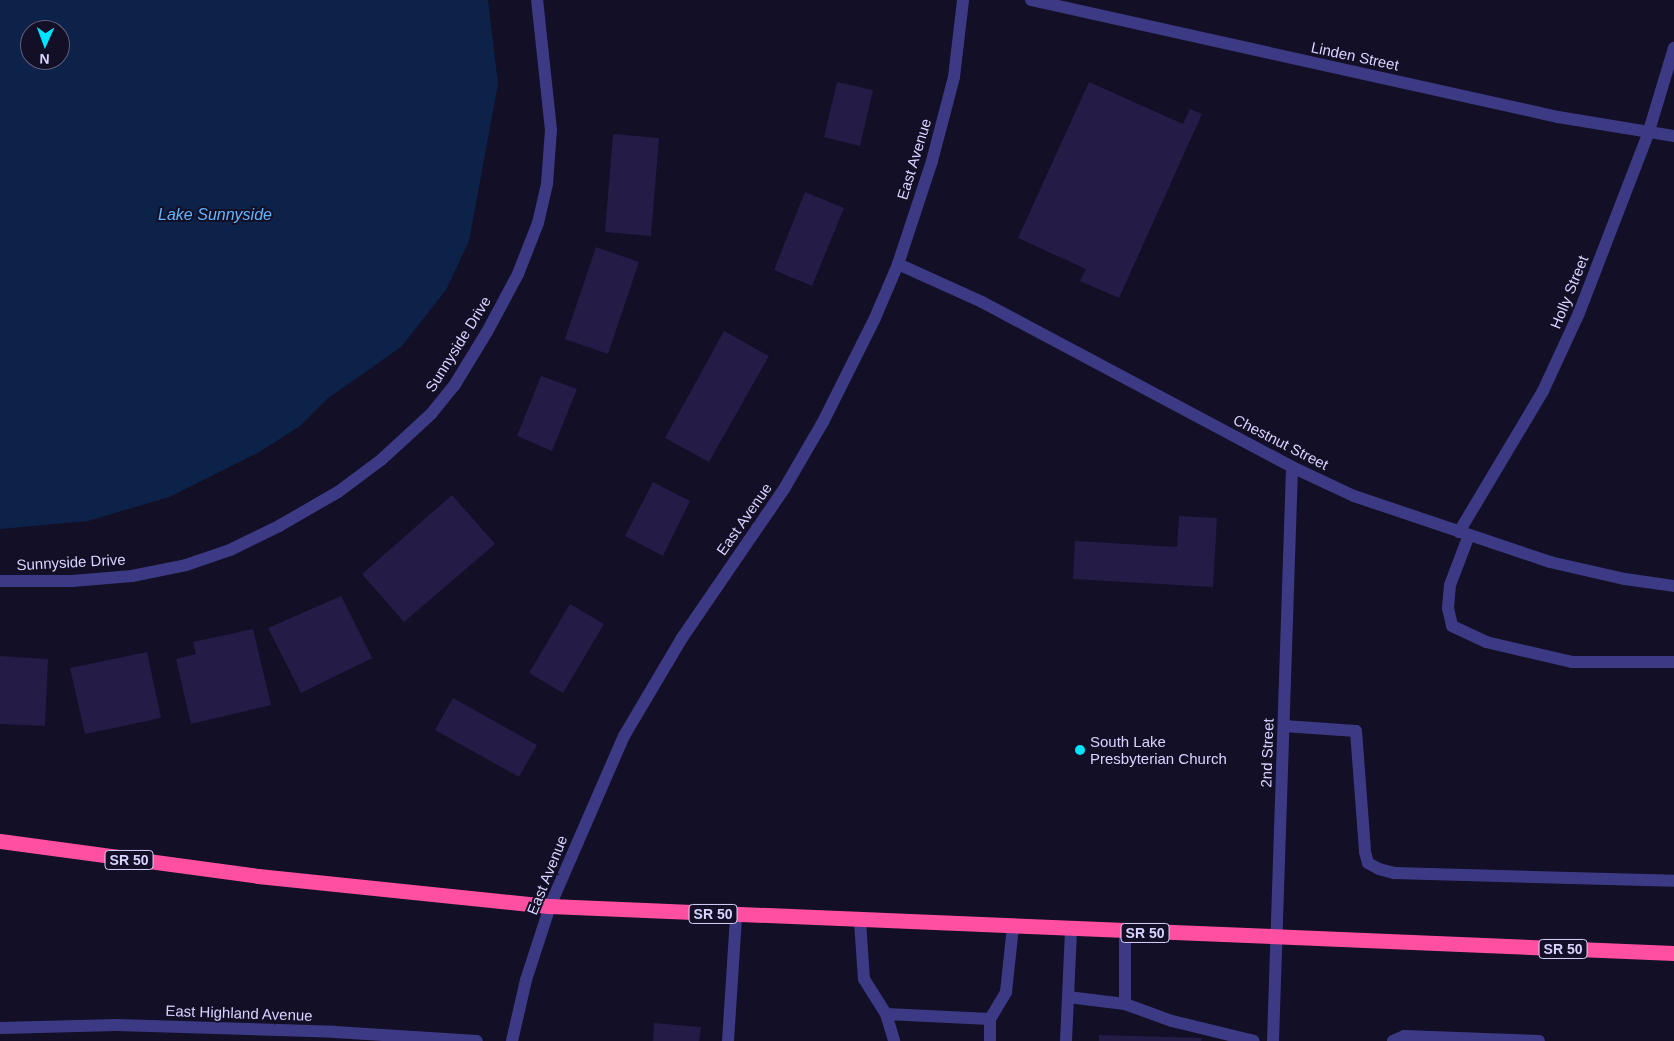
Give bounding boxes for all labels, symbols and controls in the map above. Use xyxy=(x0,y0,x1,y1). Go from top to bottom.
north arrow xyxy=(20,20,70,70)
street label: Linden Street xyxy=(1309,38,1401,74)
text: N xyxy=(39,51,50,67)
street label: East Avenue xyxy=(893,116,935,202)
water label: Lake Sunnyside xyxy=(158,205,272,225)
street label: Holly Street xyxy=(1546,253,1592,331)
street label: Sunnyside Drive xyxy=(421,293,495,395)
street label: Chestnut Street xyxy=(1230,410,1332,474)
street label: East Avenue xyxy=(712,479,776,559)
street label: Sunnyside Drive xyxy=(16,550,126,574)
street label: 2nd Street xyxy=(1257,718,1277,788)
place label: South Lake Presbyterian Church xyxy=(1090,732,1227,767)
marker: South Lake Presbyterian Church xyxy=(1074,744,1086,756)
street label: East Avenue xyxy=(523,832,571,918)
road number: SR 50 xyxy=(104,848,154,872)
road number: SR 50 xyxy=(688,902,738,926)
road number: SR 50 xyxy=(1120,921,1170,944)
road number: SR 50 xyxy=(1538,938,1588,961)
street label: East Highland Avenue xyxy=(165,1001,313,1025)

